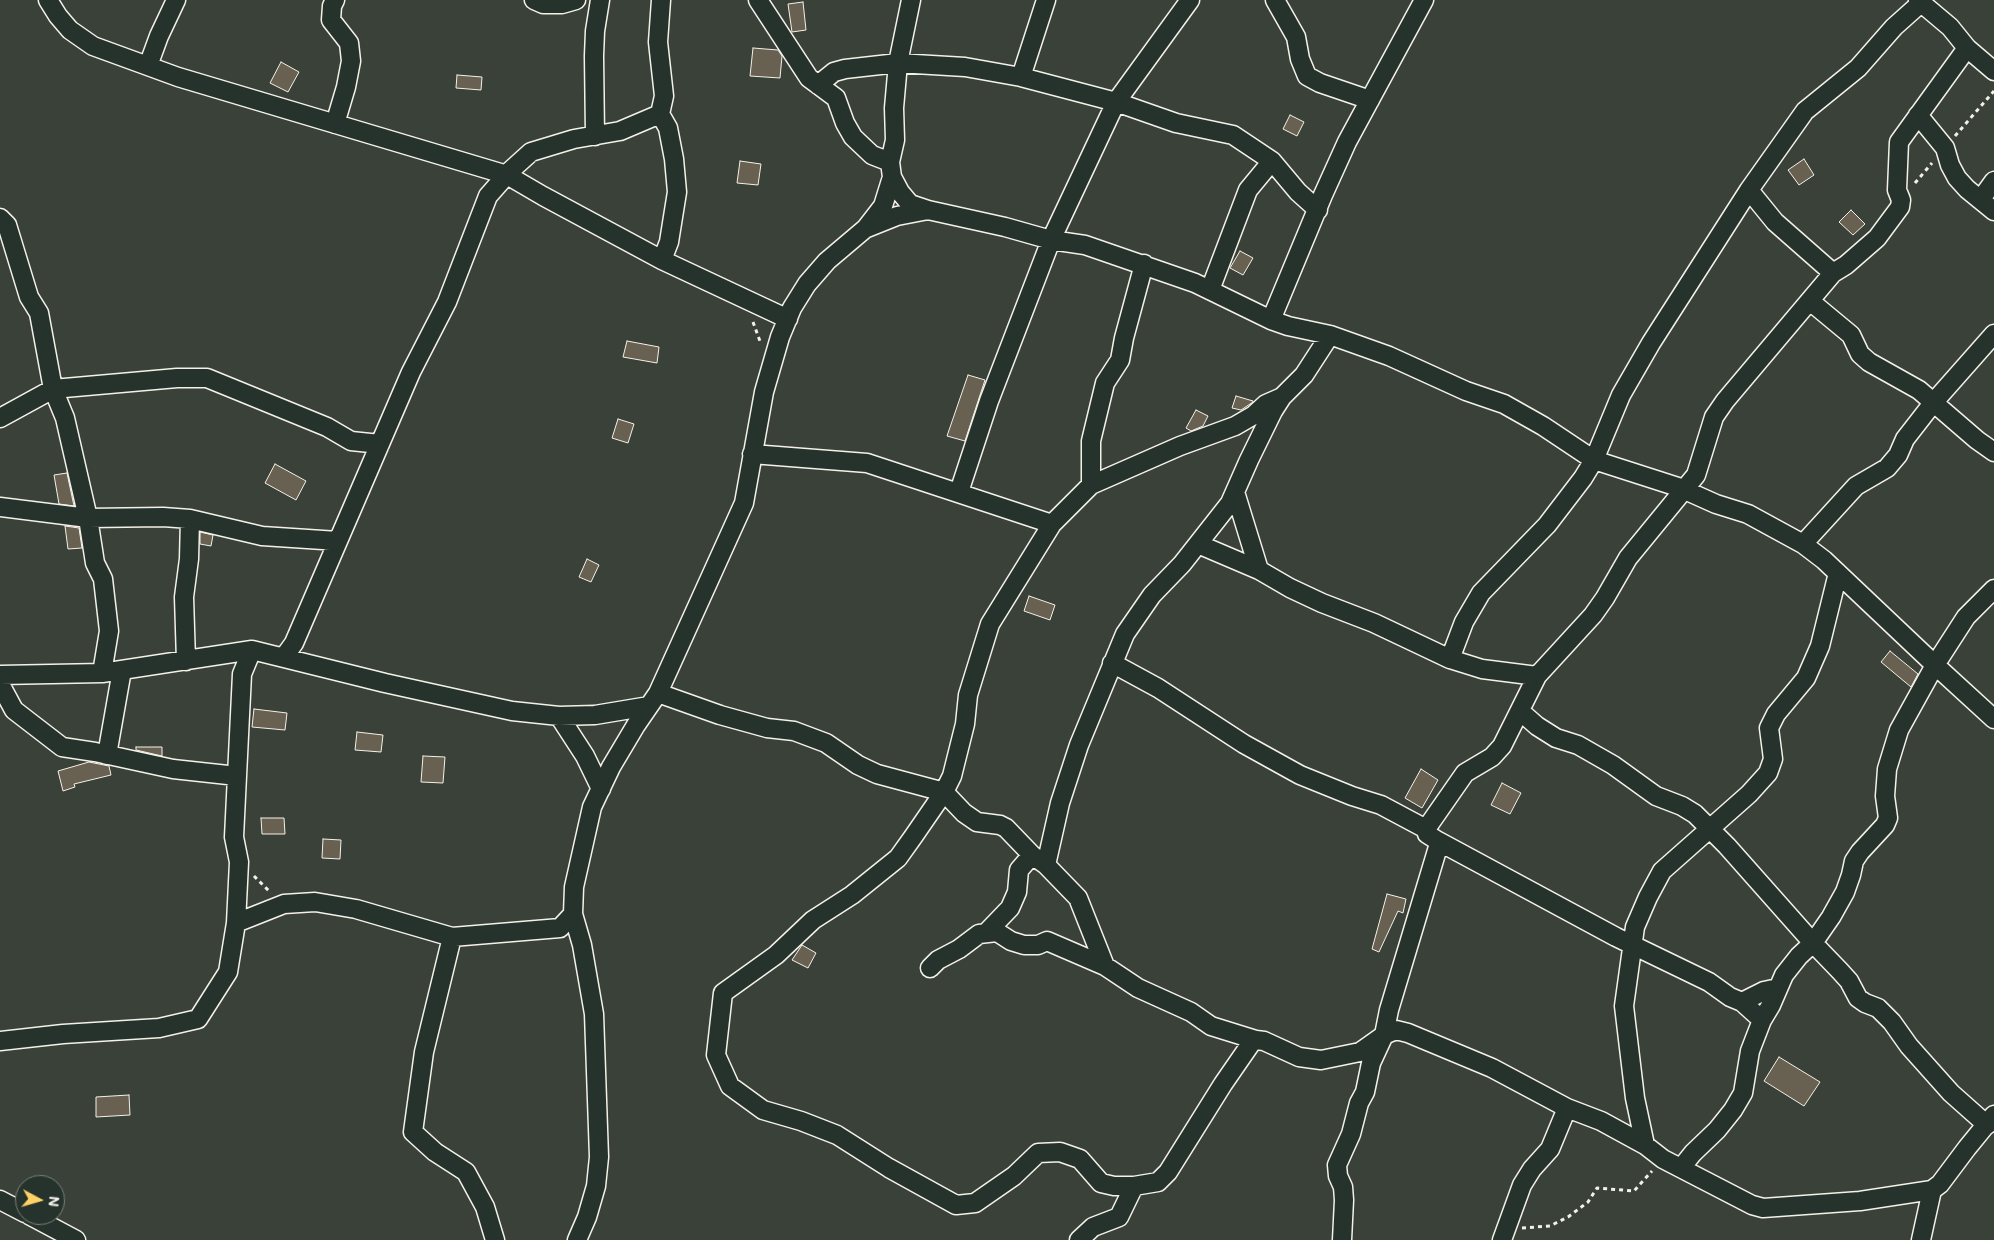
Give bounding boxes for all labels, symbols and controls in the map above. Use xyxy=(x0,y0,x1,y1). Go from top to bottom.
north arrow xyxy=(15,1175,65,1225)
text: N xyxy=(44,1195,64,1208)

